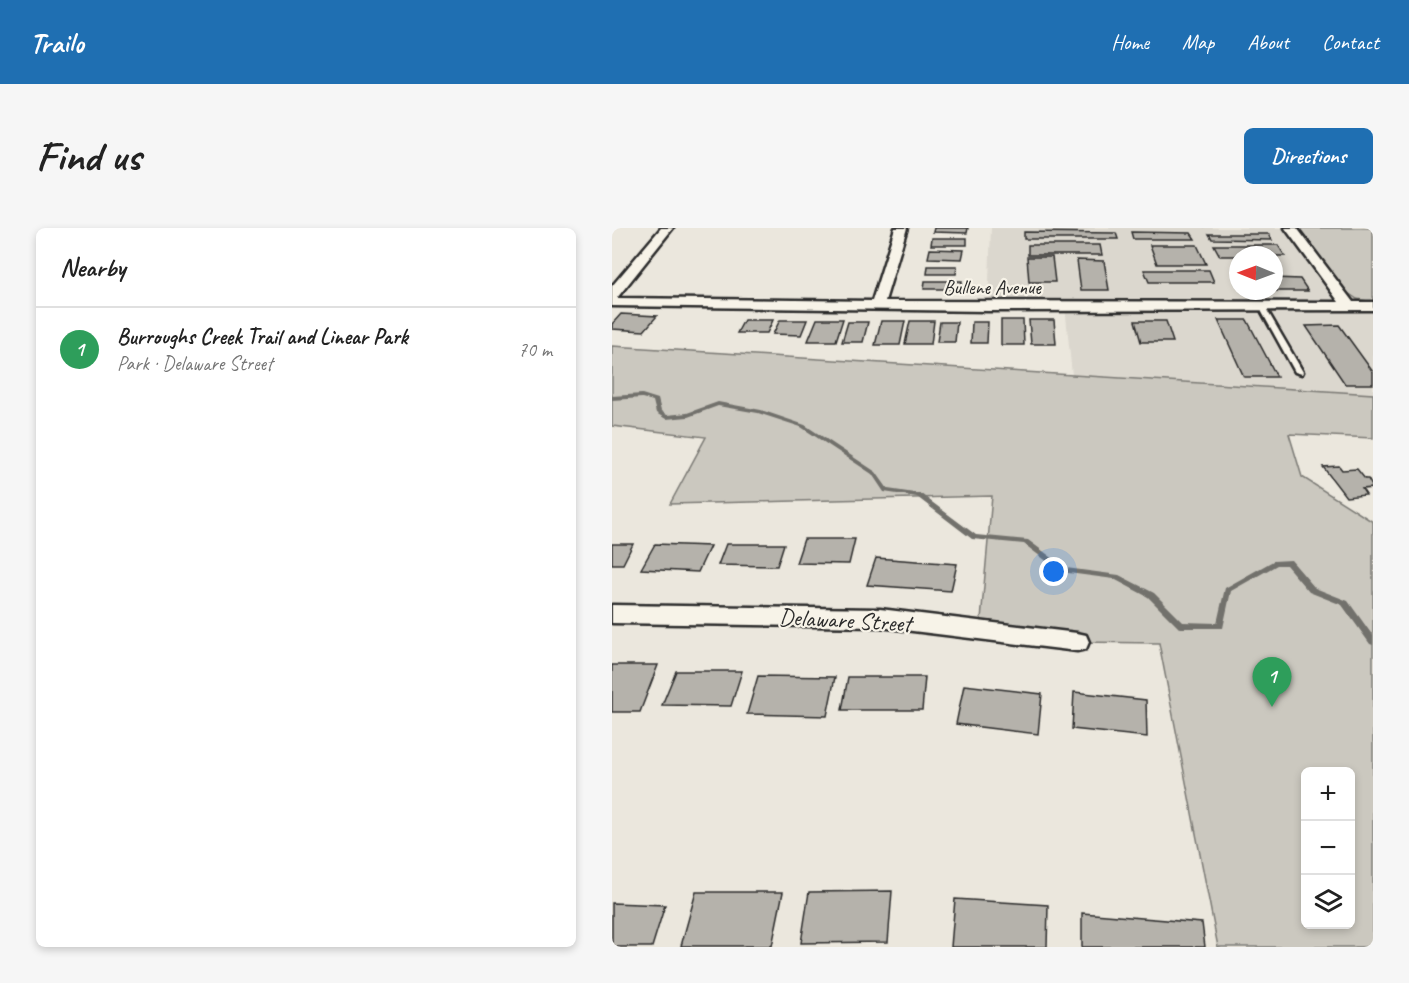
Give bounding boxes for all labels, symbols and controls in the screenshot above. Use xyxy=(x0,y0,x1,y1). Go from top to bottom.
text: Trailo xyxy=(30,25,84,60)
text: Home xyxy=(1111,29,1149,55)
text: Map xyxy=(1182,29,1214,55)
text: About xyxy=(1247,29,1289,55)
text: Contact xyxy=(1322,29,1379,55)
button: Directions xyxy=(1244,128,1373,184)
text: Find us xyxy=(36,130,141,183)
north arrow xyxy=(1229,246,1283,300)
text: Nearby xyxy=(60,251,125,284)
street label: Bullene Avenue xyxy=(943,275,1042,300)
text: Burroughs Creek Trail and Linear Park xyxy=(117,323,408,351)
text: 1 xyxy=(75,337,84,362)
text: 70 m xyxy=(518,337,552,362)
text: Park · Delaware Street xyxy=(117,351,273,376)
your location xyxy=(1039,557,1068,586)
street label: Delaware Street xyxy=(778,602,915,639)
pin: 1 xyxy=(1252,658,1292,707)
map controls xyxy=(1301,767,1355,929)
button: + xyxy=(1301,767,1355,821)
button: − xyxy=(1301,821,1355,875)
button: layers xyxy=(1301,875,1355,929)

